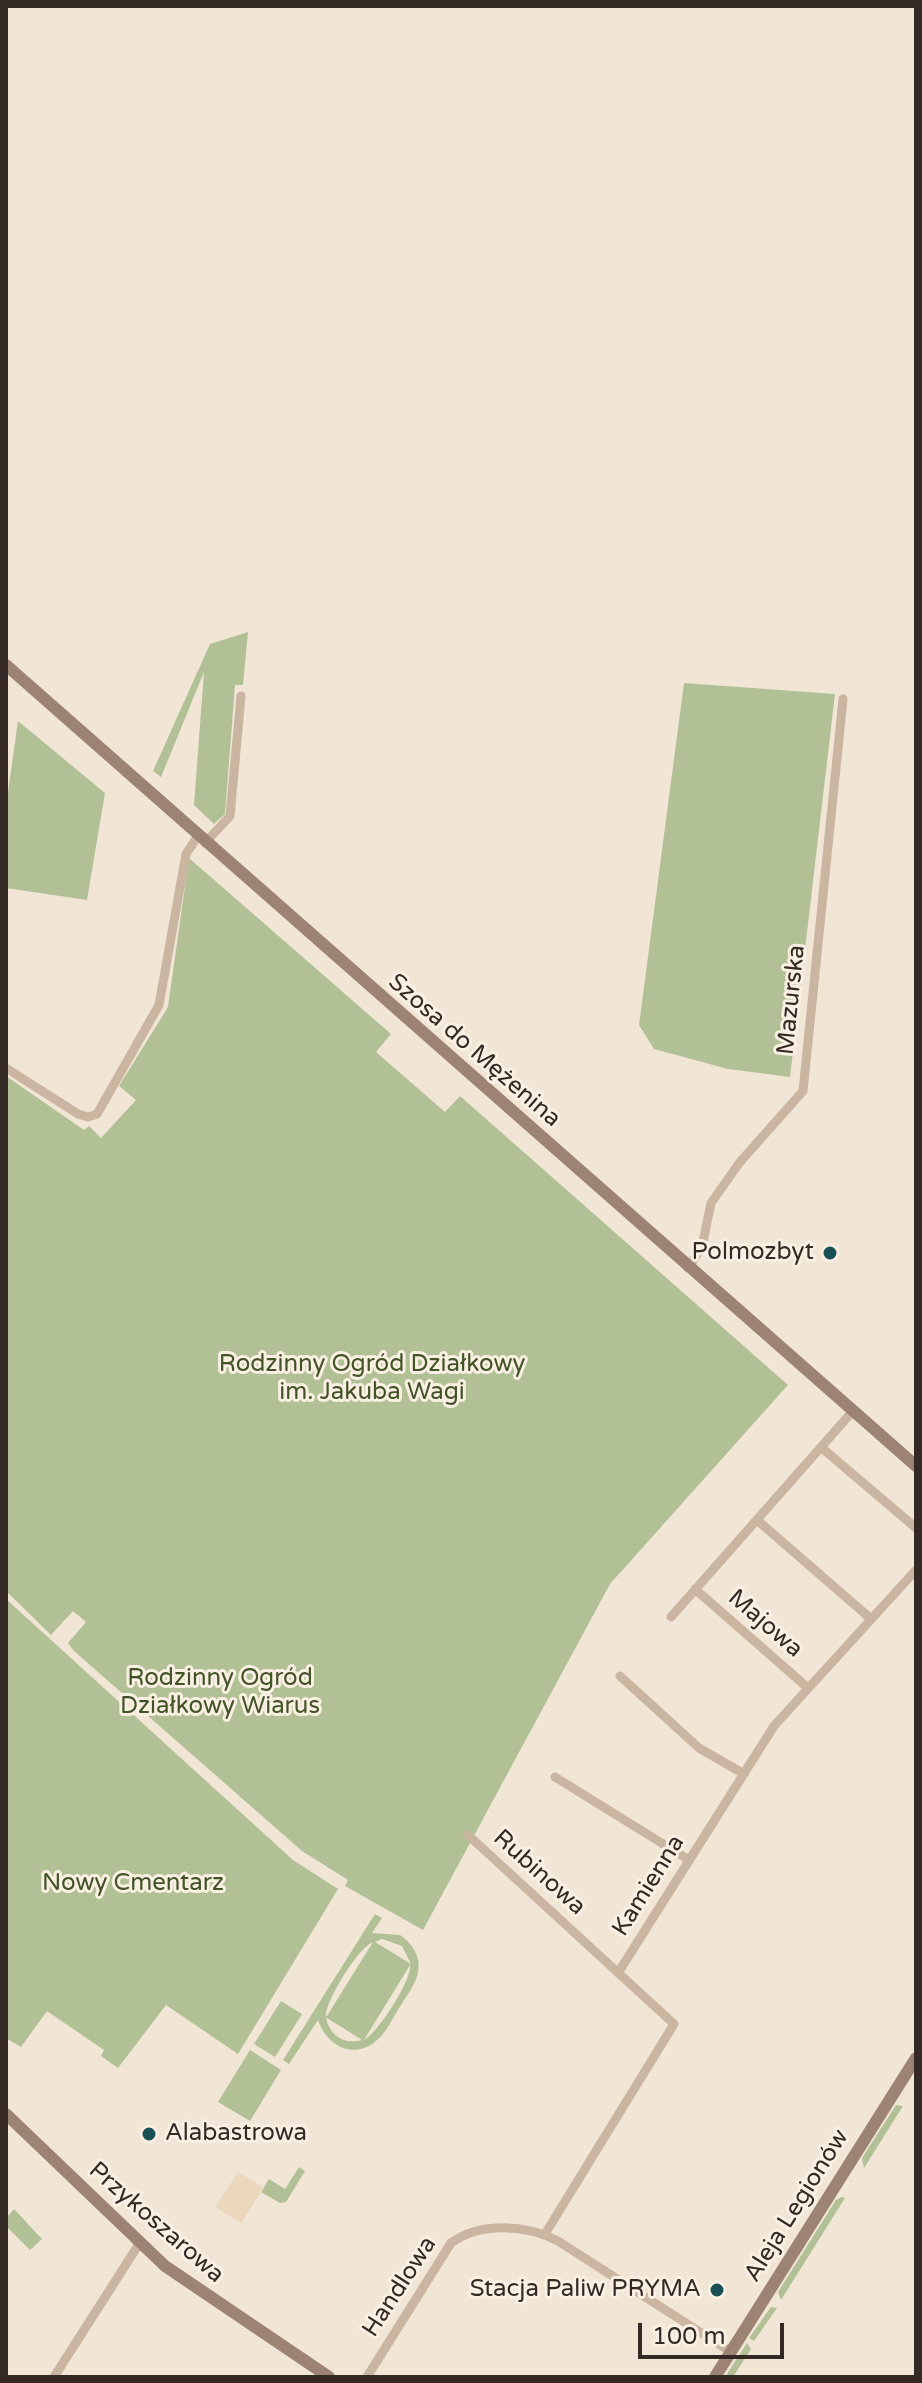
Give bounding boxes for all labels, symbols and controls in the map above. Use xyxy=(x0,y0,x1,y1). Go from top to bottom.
street label: Mazurska xyxy=(772,944,812,1056)
street label: Szosa do Mężenina xyxy=(382,968,566,1134)
place label: Polmozbyt xyxy=(692,1239,814,1267)
marker: Polmozbyt xyxy=(821,1244,839,1262)
park label: Rodzinny Ogród Działkowy im. Jakuba Wagi xyxy=(219,1351,525,1407)
street label: Majowa xyxy=(722,1584,808,1664)
park label: Rodzinny Ogród Działkowy Wiarus xyxy=(120,1665,320,1721)
street label: Rubinowa xyxy=(487,1824,591,1922)
street label: Kamienna xyxy=(607,1830,691,1942)
park label: Nowy Cmentarz xyxy=(42,1870,224,1898)
place label: Alabastrowa xyxy=(165,2120,307,2148)
street label: Aleja Legionów xyxy=(739,2124,855,2288)
marker: Alabastrowa xyxy=(140,2125,158,2143)
street label: Przykoszarowa xyxy=(82,2156,230,2290)
street label: Handlowa xyxy=(357,2231,443,2343)
place label: Stacja Paliw PRYMA xyxy=(470,2276,701,2304)
marker: Stacja Paliw PRYMA xyxy=(708,2281,726,2299)
scale bar xyxy=(642,2307,788,2357)
text: 100 m xyxy=(652,2322,726,2351)

